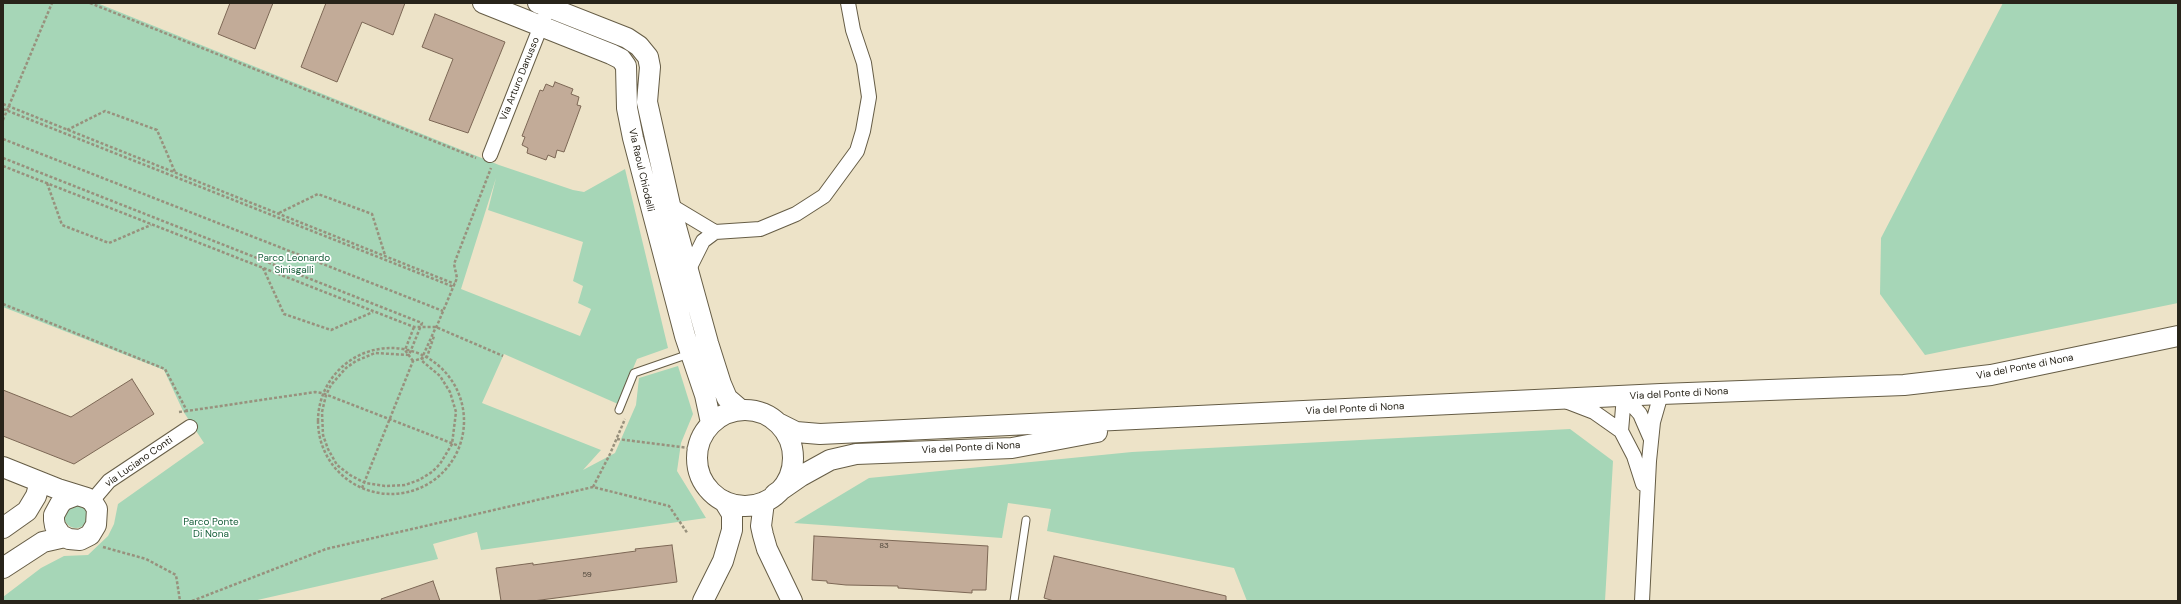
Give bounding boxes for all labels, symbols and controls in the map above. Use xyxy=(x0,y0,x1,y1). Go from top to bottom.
street label: Via Arturo Danusso xyxy=(498,35,542,123)
street label: Via Raoul Chiodelli xyxy=(626,127,656,213)
park label: Parco Leonardo Sinisgalli xyxy=(258,252,330,276)
street label: Via del Ponte di Nona xyxy=(1975,352,2075,382)
street label: Via del Ponte di Nona xyxy=(1629,385,1729,403)
street label: Via del Ponte di Nona xyxy=(1305,400,1405,418)
street label: via Luciano Conti xyxy=(103,434,175,490)
street label: Via del Ponte di Nona xyxy=(921,439,1021,457)
park label: Parco Ponte Di Nona xyxy=(183,516,239,540)
house number: 83 xyxy=(879,541,889,551)
house number: 59 xyxy=(582,570,592,580)

